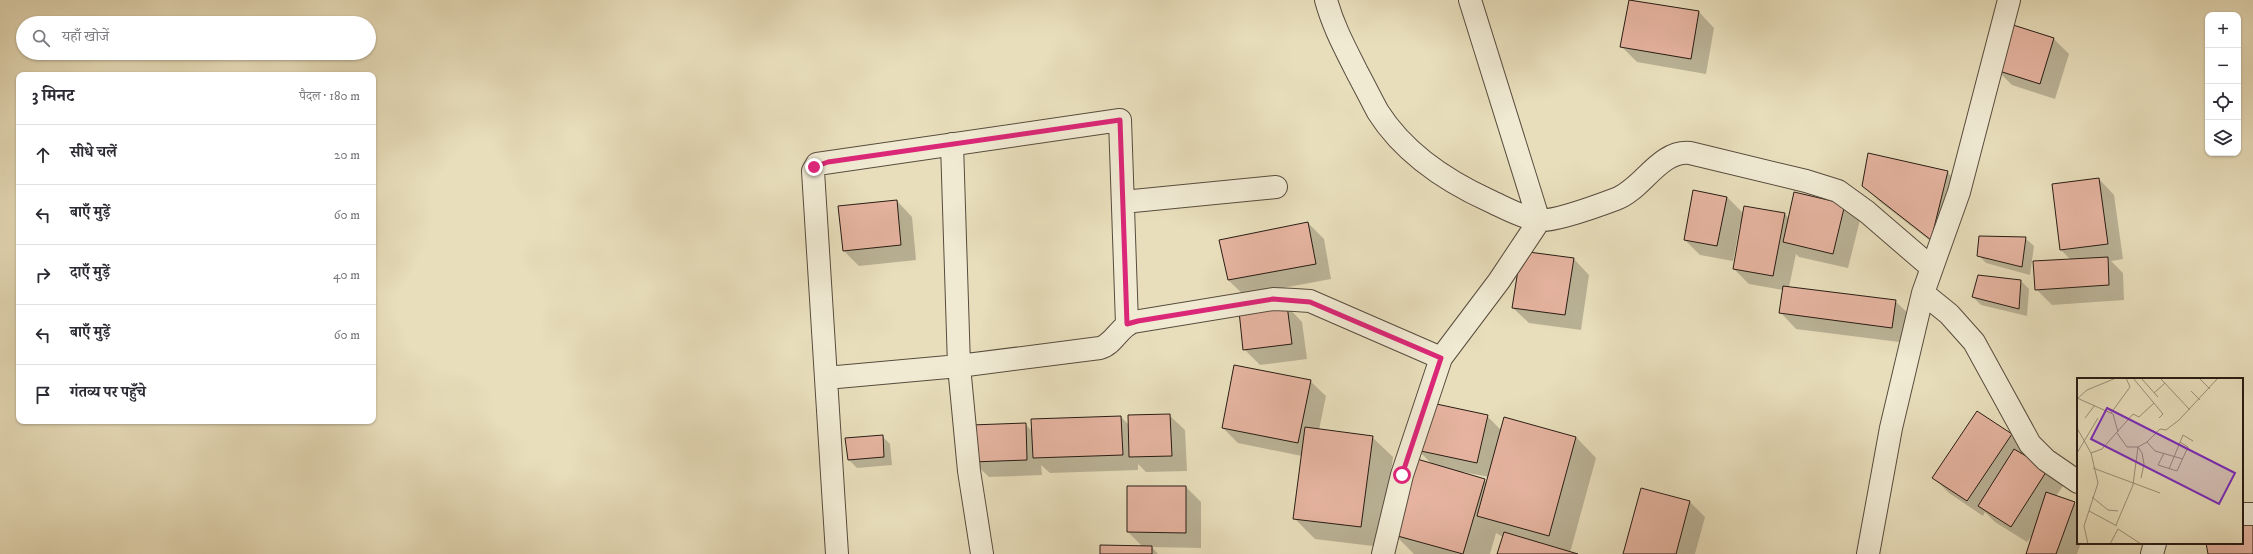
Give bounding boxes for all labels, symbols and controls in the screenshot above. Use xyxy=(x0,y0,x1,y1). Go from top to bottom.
map controls xyxy=(2205,12,2241,156)
button: + xyxy=(2205,12,2241,48)
search box xyxy=(16,16,376,60)
icon: search xyxy=(30,27,52,49)
text: यहाँ खोजें xyxy=(62,27,109,46)
button: − xyxy=(2205,48,2241,84)
button: locate xyxy=(2205,84,2241,120)
text: 3 मिनट xyxy=(32,85,74,107)
text: पैदल · 180 m xyxy=(299,88,360,104)
button: layers xyxy=(2205,120,2241,156)
text: सीधे चलें xyxy=(70,143,117,162)
icon: ahead xyxy=(32,144,54,166)
text: 20 m xyxy=(334,147,360,163)
route end xyxy=(805,158,823,176)
text: बाएँ मुड़ें xyxy=(70,203,110,222)
icon: left xyxy=(32,204,54,226)
text: 60 m xyxy=(334,207,360,223)
text: दाएँ मुड़ें xyxy=(70,263,110,282)
icon: right xyxy=(32,264,54,286)
text: 40 m xyxy=(333,267,360,283)
text: बाएँ मुड़ें xyxy=(70,323,110,342)
icon: left xyxy=(32,324,54,346)
text: 60 m xyxy=(334,327,360,343)
inset map xyxy=(2077,378,2243,544)
text: गंतव्य पर पहुँचे xyxy=(70,383,146,402)
icon: arrive xyxy=(32,384,54,406)
route start xyxy=(1393,466,1411,484)

